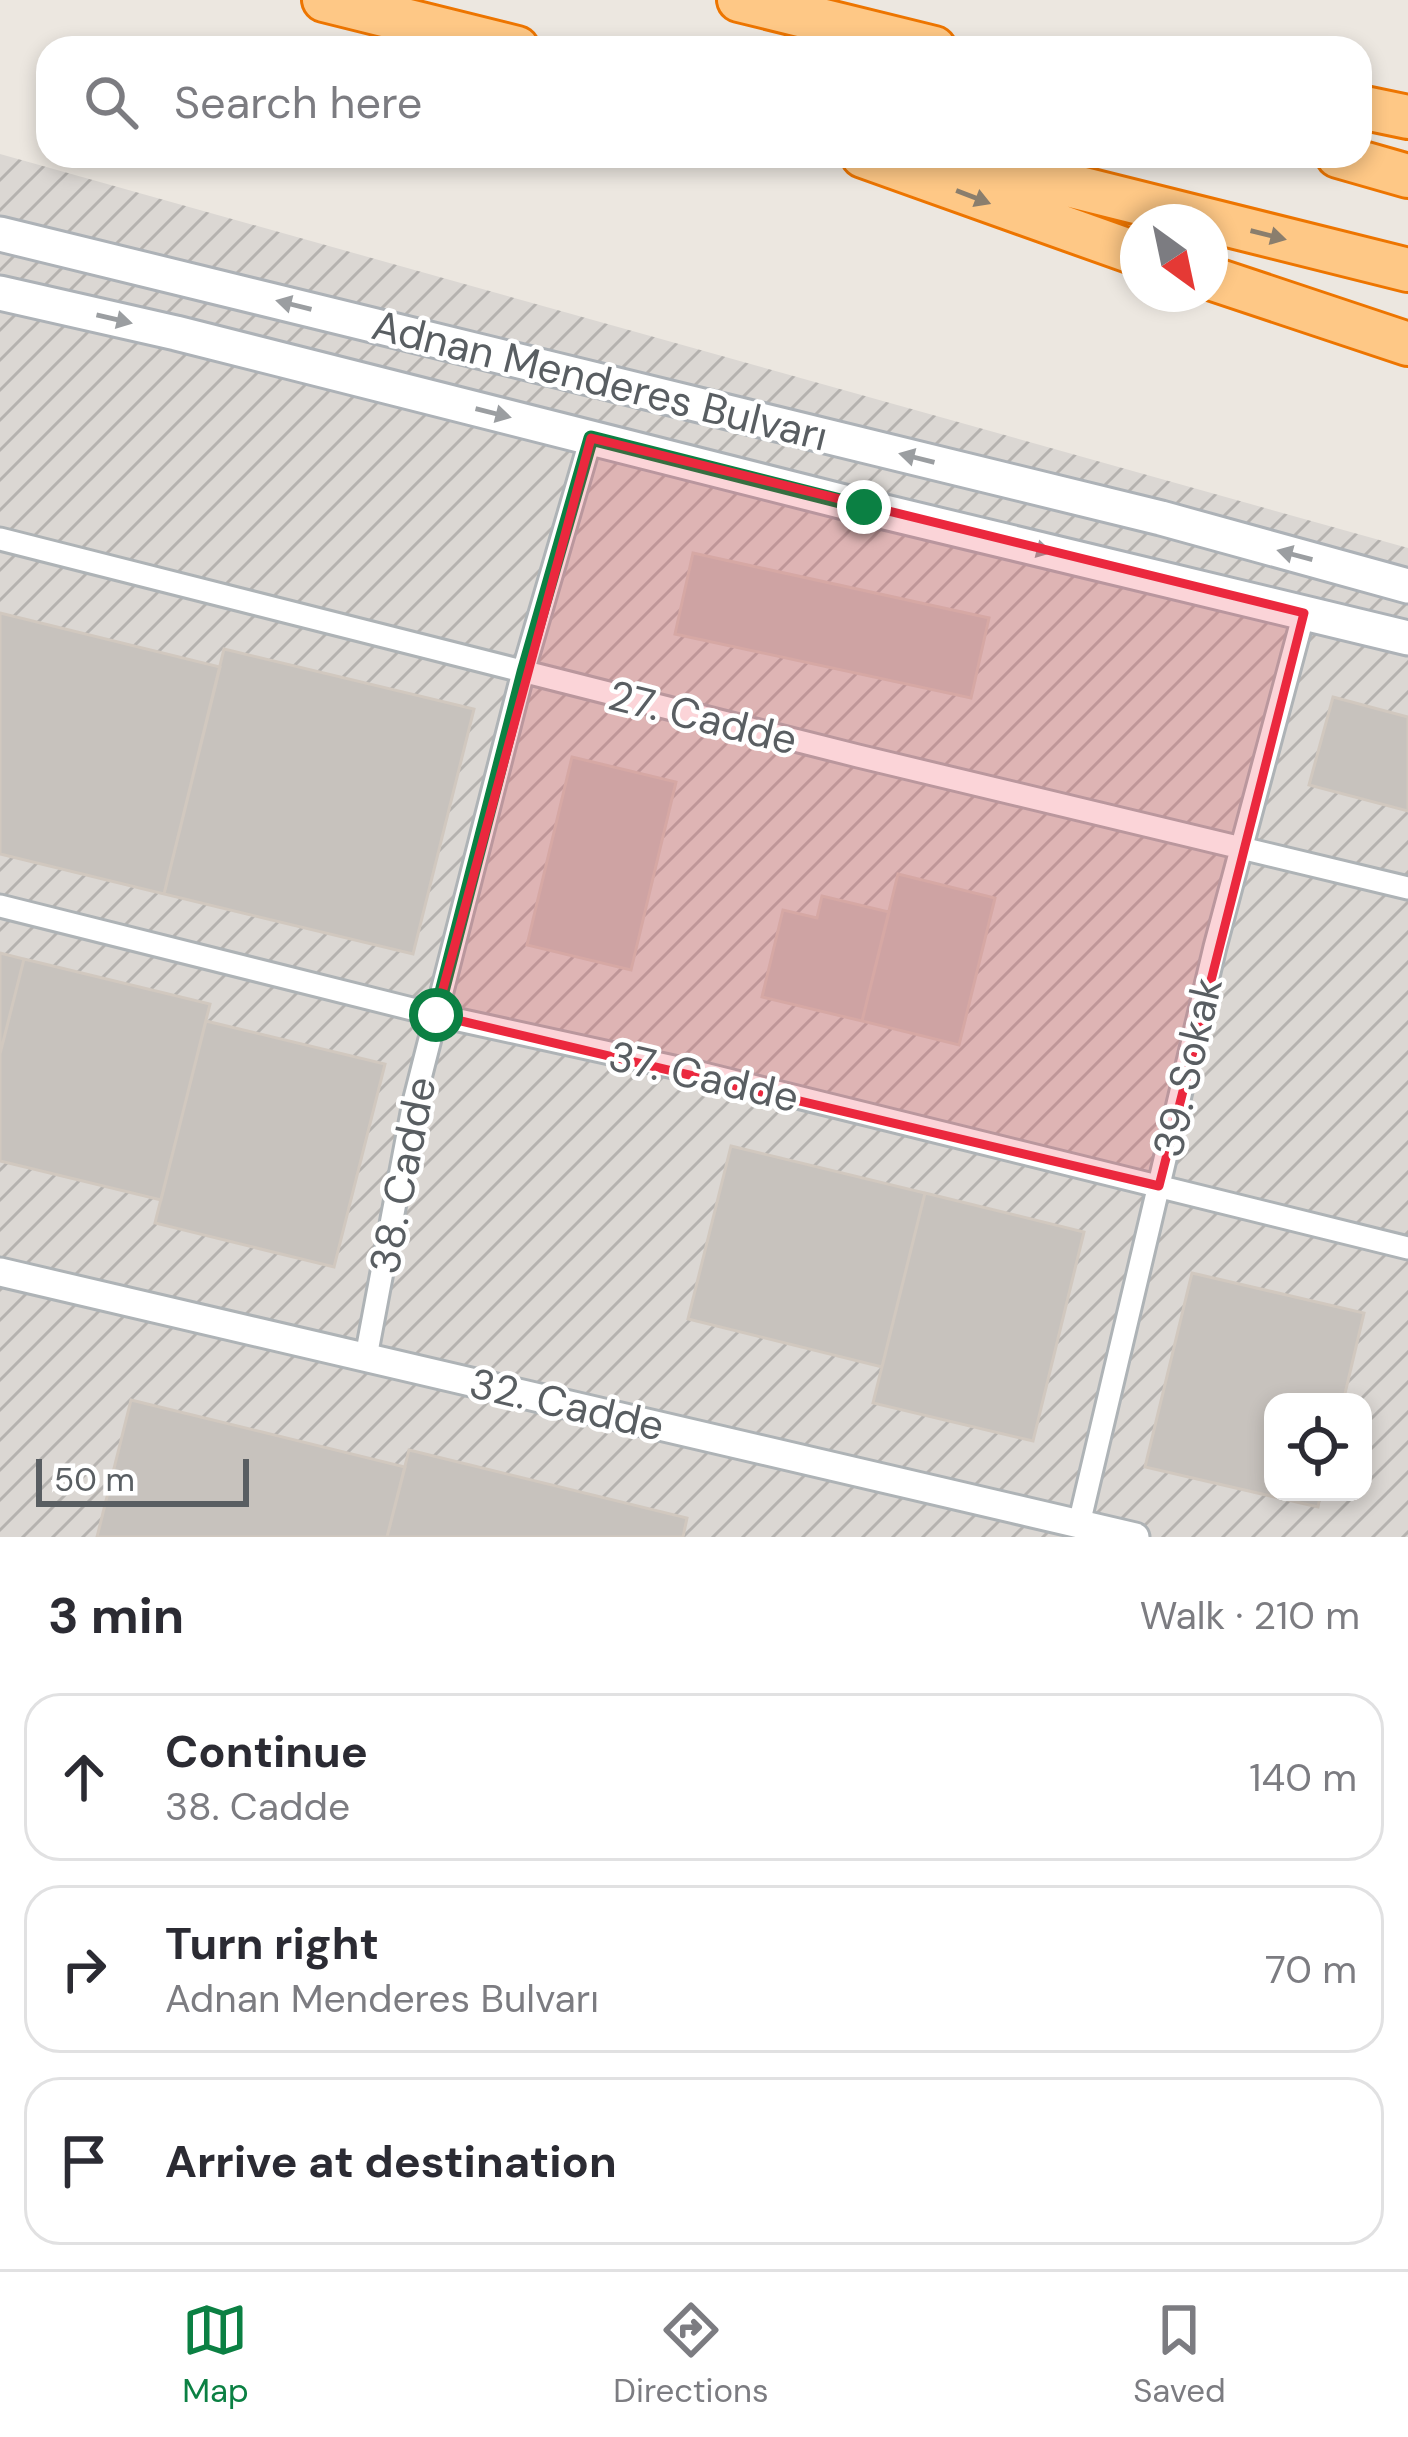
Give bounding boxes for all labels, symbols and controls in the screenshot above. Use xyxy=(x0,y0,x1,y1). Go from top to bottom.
search box xyxy=(36,36,1372,168)
icon: search xyxy=(78,69,144,135)
text: Search here xyxy=(174,73,422,132)
one-way arrow xyxy=(955,189,991,208)
north arrow xyxy=(1120,204,1228,312)
one-way arrow xyxy=(1250,226,1287,245)
one-way arrow xyxy=(275,295,312,314)
street label: Adnan Menderes Bulvarı xyxy=(367,297,833,464)
one-way arrow xyxy=(96,311,134,330)
one-way arrow xyxy=(474,404,511,423)
one-way arrow xyxy=(899,448,936,467)
route end xyxy=(837,480,891,534)
one-way arrow xyxy=(1016,539,1053,558)
one-way arrow xyxy=(1276,544,1313,563)
street label: 27. Cadde xyxy=(603,668,803,767)
street label: 39. Sokak xyxy=(1140,972,1235,1162)
route start xyxy=(409,988,463,1042)
street label: 37. Cadde xyxy=(604,1028,804,1125)
street label: 38. Cadde xyxy=(356,1072,449,1278)
street label: 32. Cadde xyxy=(464,1355,670,1454)
map controls xyxy=(1264,1393,1372,1501)
button: locate xyxy=(1264,1393,1372,1501)
scale bar xyxy=(36,1453,249,1506)
text: 50 m xyxy=(54,1458,135,1501)
text: 3 min xyxy=(48,1582,184,1649)
text: Walk · 210 m xyxy=(1140,1590,1360,1641)
text: Continue xyxy=(165,1722,368,1781)
icon: ahead xyxy=(51,1744,117,1810)
text: 140 m xyxy=(1249,1752,1357,1803)
text: 38. Cadde xyxy=(165,1781,350,1832)
text: Turn right xyxy=(165,1914,379,1973)
icon: right xyxy=(51,1936,117,2002)
text: 70 m xyxy=(1265,1944,1357,1995)
text: Adnan Menderes Bulvarı xyxy=(165,1973,599,2024)
icon: arrive xyxy=(51,2128,117,2194)
text: Arrive at destination xyxy=(165,2132,617,2191)
tab: Map xyxy=(182,2297,249,2412)
tab: Directions xyxy=(613,2297,769,2412)
tab: Saved xyxy=(1133,2297,1226,2412)

